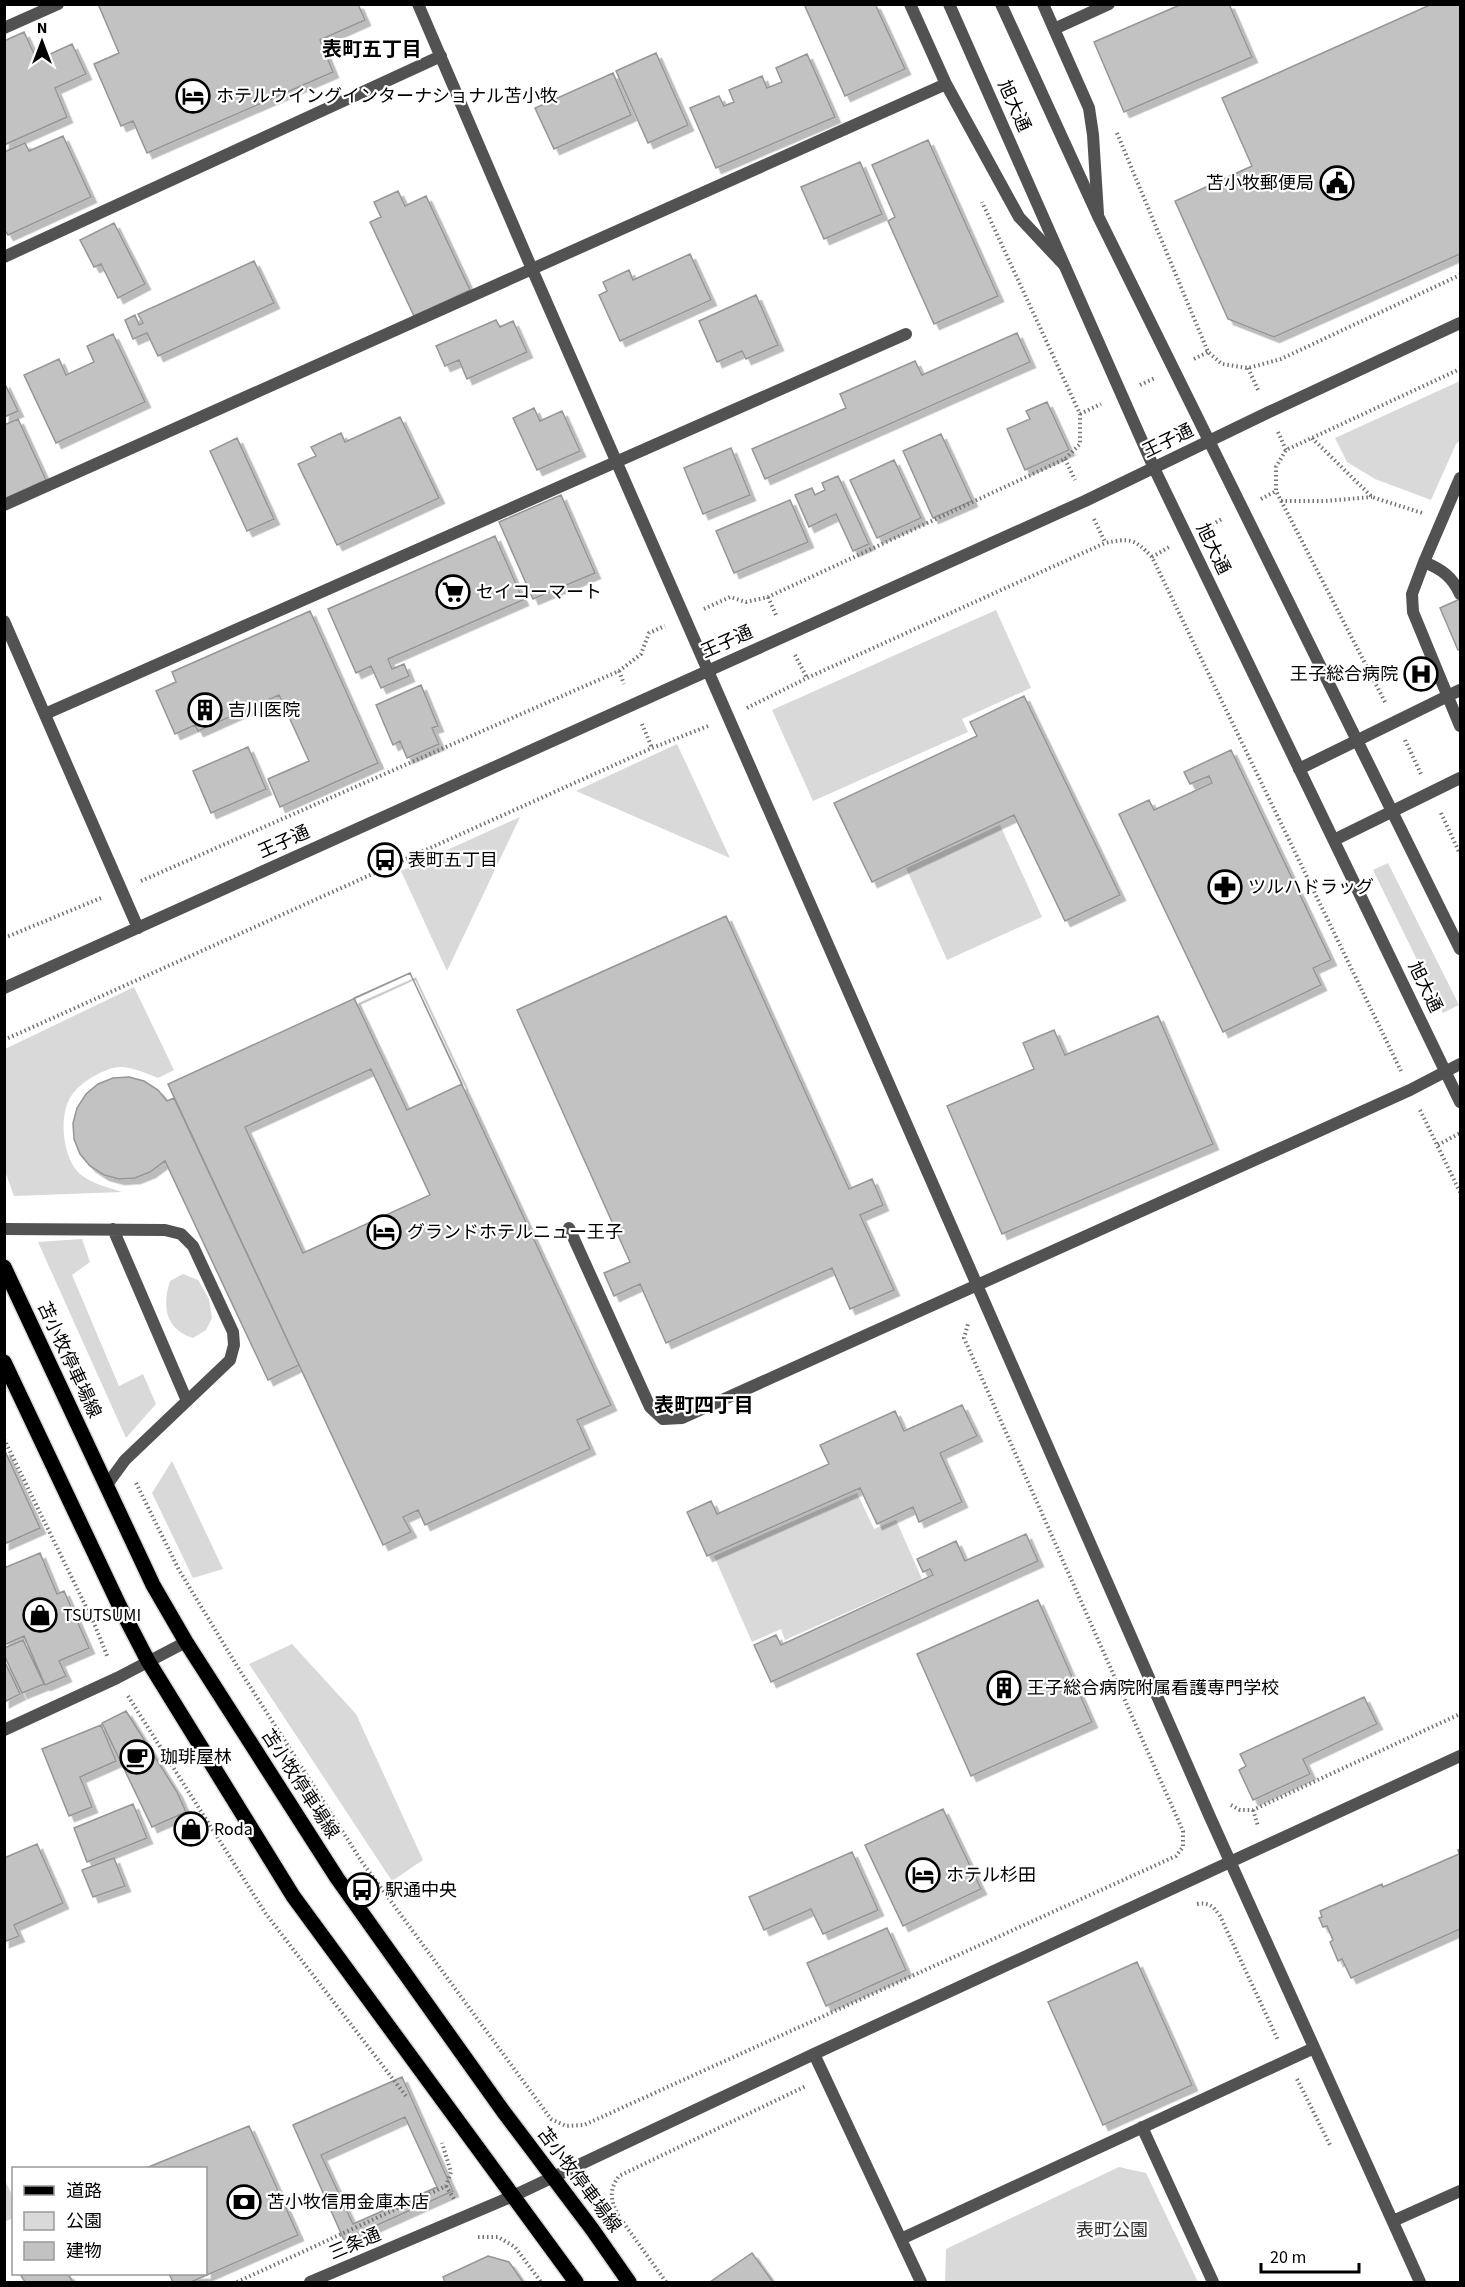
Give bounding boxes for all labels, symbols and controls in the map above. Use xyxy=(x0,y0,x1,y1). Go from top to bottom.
north arrow xyxy=(12,12,72,72)
text: N xyxy=(37,17,47,39)
district label: 表町五丁目 xyxy=(322,36,422,64)
street label: 旭大通 xyxy=(992,76,1036,136)
hotel icon: ホテルウイングインターナショナル苫小牧 xyxy=(175,78,211,114)
place label: ホテルウイングインターナショナル苫小牧 xyxy=(216,84,558,109)
public building icon: 苫小牧郵便局 xyxy=(1319,165,1355,201)
place label: 苫小牧郵便局 xyxy=(1206,171,1314,196)
street label: 王子通 xyxy=(1138,418,1198,464)
street label: 旭大通 xyxy=(1190,519,1236,579)
supermarket icon: セイコーマート xyxy=(435,574,471,610)
place label: セイコーマート xyxy=(476,580,602,605)
street label: 王子通 xyxy=(697,620,757,664)
hospital icon: 王子総合病院 xyxy=(1403,656,1439,692)
place label: 王子総合病院 xyxy=(1290,662,1398,687)
building icon: 吉川医院 xyxy=(187,692,223,728)
place label: 吉川医院 xyxy=(228,698,300,723)
street label: 王子通 xyxy=(254,820,314,864)
bus stop icon: 表町五丁目 xyxy=(367,842,403,878)
place label: 表町五丁目 xyxy=(408,848,498,873)
pharmacy icon: ツルハドラッグ xyxy=(1207,869,1243,905)
place label: ツルハドラッグ xyxy=(1248,875,1374,900)
street label: 旭大通 xyxy=(1402,957,1448,1017)
hotel icon: グランドホテルニュー王子 xyxy=(366,1214,402,1250)
place label: グランドホテルニュー王子 xyxy=(407,1220,623,1245)
street label: 苫小牧停車場線 xyxy=(31,1298,107,1422)
district label: 表町四丁目 xyxy=(654,1392,754,1420)
shop icon: TSUTSUMI xyxy=(22,1597,58,1633)
place label: TSUTSUMI xyxy=(63,1603,141,1628)
building icon: 王子総合病院附属看護専門学校 xyxy=(986,1670,1022,1706)
place label: 王子総合病院附属看護専門学校 xyxy=(1027,1676,1279,1701)
street label: 苫小牧停車場線 xyxy=(255,1724,345,1844)
cafe icon: 珈琲屋林 xyxy=(119,1739,155,1775)
place label: 珈琲屋林 xyxy=(160,1745,232,1770)
shop icon: Roda xyxy=(173,1811,209,1847)
place label: Roda xyxy=(214,1817,253,1842)
hotel icon: ホテル杉田 xyxy=(905,1857,941,1893)
place label: ホテル杉田 xyxy=(946,1863,1036,1888)
bus stop icon: 駅通中央 xyxy=(344,1872,380,1908)
place label: 駅通中央 xyxy=(385,1878,457,1903)
street label: 苫小牧停車場線 xyxy=(531,2122,627,2238)
legend xyxy=(12,2167,207,2275)
text: 道路 xyxy=(66,2179,102,2204)
bank icon: 苫小牧信用金庫本店 xyxy=(226,2184,262,2220)
place label: 苫小牧信用金庫本店 xyxy=(267,2190,429,2215)
text: 公園 xyxy=(66,2209,102,2234)
park label: 表町公園 xyxy=(1076,2218,1148,2243)
street label: 三条通 xyxy=(325,2222,385,2266)
scale bar xyxy=(1261,2236,1358,2274)
text: 建物 xyxy=(66,2239,102,2264)
text: 20 m xyxy=(1270,2245,1306,2270)

